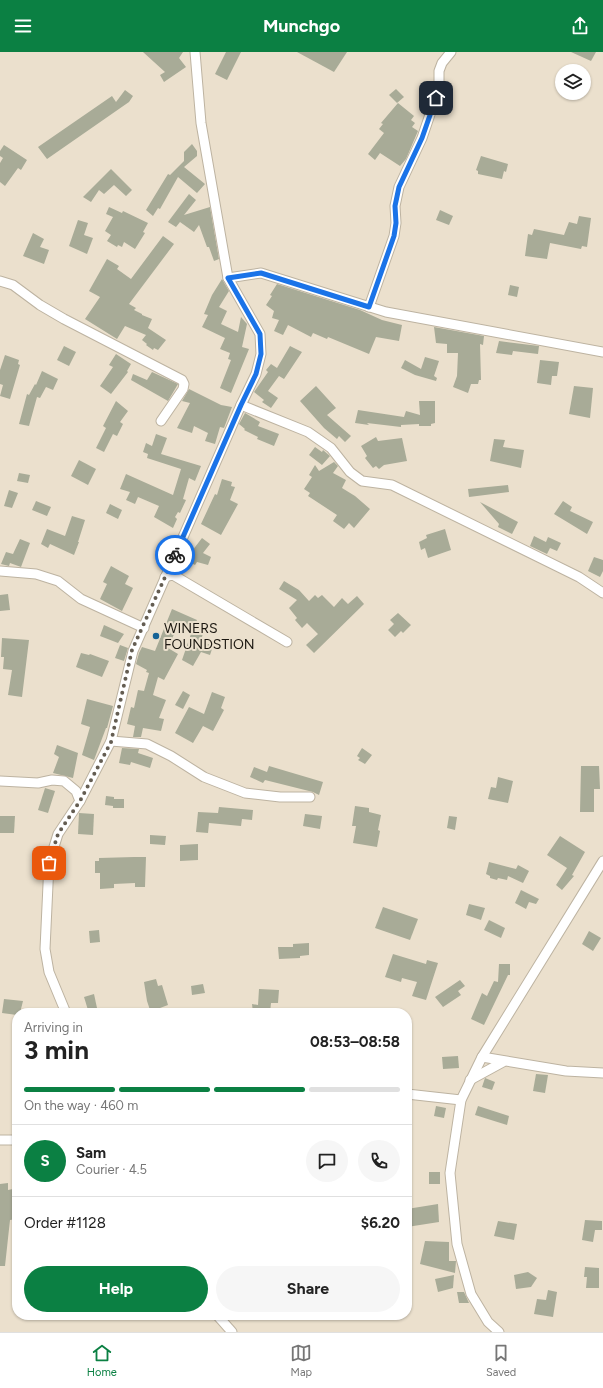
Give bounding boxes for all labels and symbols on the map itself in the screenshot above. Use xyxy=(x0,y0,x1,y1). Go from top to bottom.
pin xyxy=(419,81,453,115)
courier xyxy=(155,535,195,575)
place label: WINERS FOUNDSTION xyxy=(164,620,255,653)
marker: WINERS FOUNDSTION xyxy=(151,631,161,641)
pin xyxy=(32,846,66,880)

